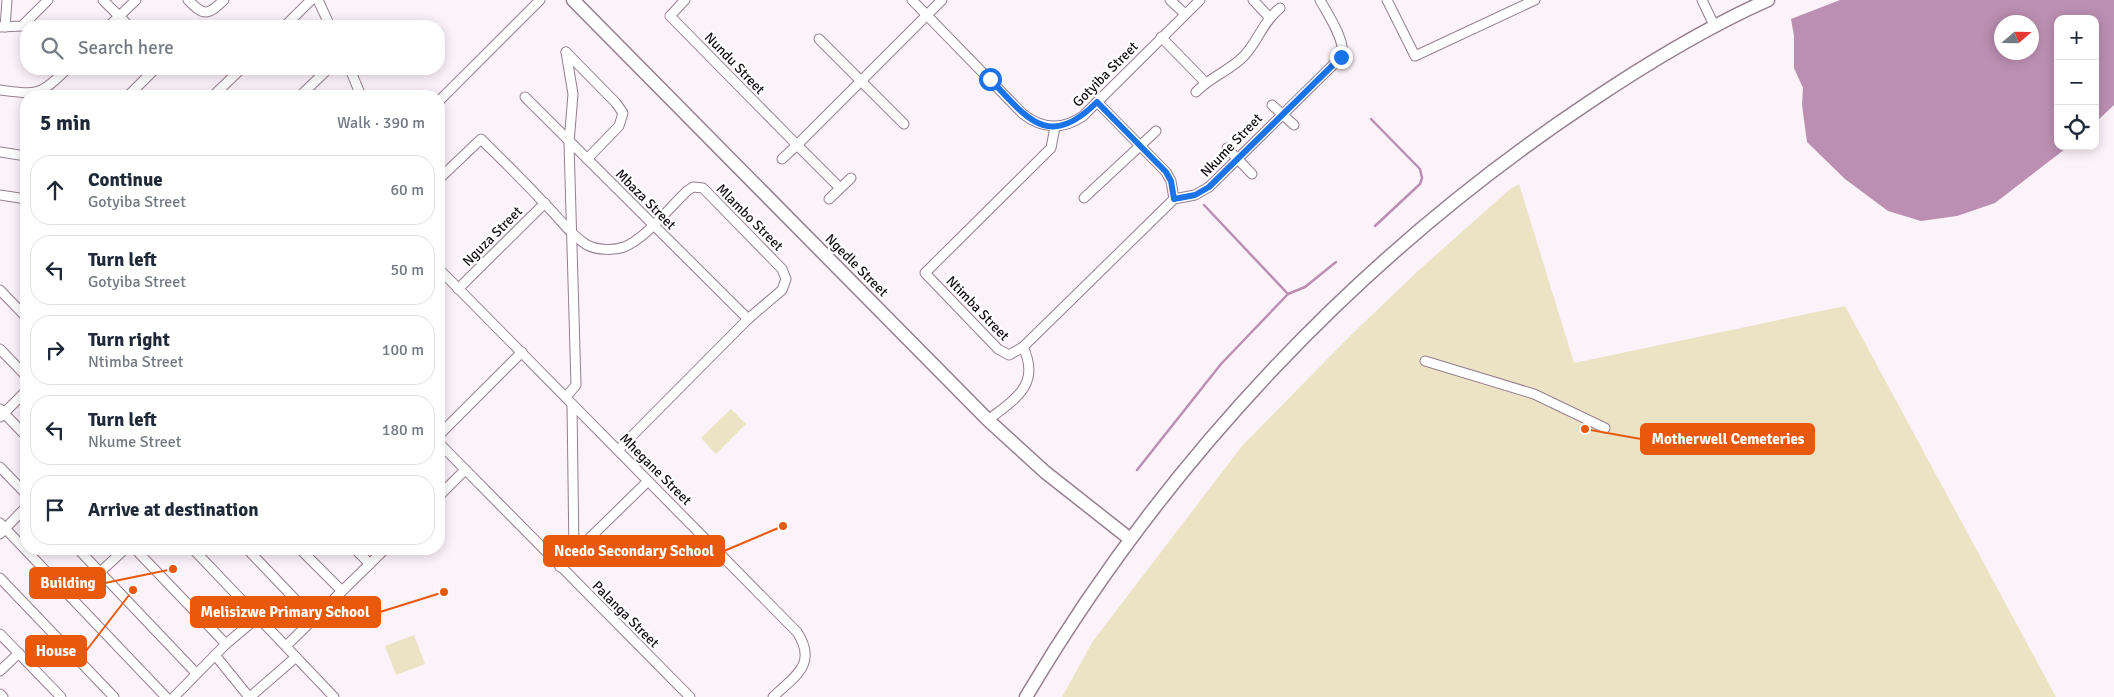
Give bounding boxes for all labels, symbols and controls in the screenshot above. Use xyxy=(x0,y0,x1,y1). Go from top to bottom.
north arrow xyxy=(1994,15,2039,60)
map controls xyxy=(2054,15,2099,150)
button: + xyxy=(2054,15,2099,60)
search box xyxy=(20,20,445,75)
street label: Nundu Street xyxy=(701,29,768,98)
icon: search xyxy=(38,34,66,62)
text: Search here xyxy=(78,36,174,60)
street label: Gotyiba Street xyxy=(1069,38,1142,111)
route end xyxy=(1330,46,1353,69)
button: − xyxy=(2054,60,2099,105)
route start xyxy=(979,68,1002,91)
button: locate xyxy=(2054,105,2099,150)
text: 5 min xyxy=(40,110,91,136)
street label: Nkume Street xyxy=(1197,110,1266,181)
text: Walk · 390 m xyxy=(337,113,425,133)
street label: Mbaza Street xyxy=(612,166,680,233)
text: Continue xyxy=(88,168,163,192)
icon: ahead xyxy=(41,176,69,204)
text: 60 m xyxy=(390,180,424,200)
street label: Mlambo Street xyxy=(713,180,787,255)
text: Gotyiba Street xyxy=(88,192,186,212)
street label: Nguza Street xyxy=(459,203,526,270)
street label: Ngedle Street xyxy=(822,230,892,300)
text: Turn left xyxy=(88,248,157,272)
icon: left xyxy=(41,256,69,284)
text: 50 m xyxy=(390,260,424,280)
text: Gotyiba Street xyxy=(88,272,186,292)
street label: Ntimba Street xyxy=(943,272,1013,344)
text: Turn right xyxy=(88,328,170,352)
icon: right xyxy=(41,336,69,364)
text: 100 m xyxy=(382,340,424,360)
text: Ntimba Street xyxy=(88,352,183,372)
text: Turn left xyxy=(88,408,157,432)
icon: left xyxy=(41,416,69,444)
text: 180 m xyxy=(382,420,424,440)
callout: Motherwell Cemeteries xyxy=(1641,424,1814,454)
street label: Mhegane Street xyxy=(616,430,695,509)
text: Motherwell Cemeteries xyxy=(1652,430,1805,448)
text: Nkume Street xyxy=(88,432,181,452)
icon: arrive xyxy=(41,496,69,524)
text: Arrive at destination xyxy=(88,498,259,522)
callout: Ncedo Secondary School xyxy=(544,536,724,566)
text: Ncedo Secondary School xyxy=(554,542,714,560)
callout: Building xyxy=(30,568,105,598)
text: Building xyxy=(40,574,96,592)
street label: Palanga Street xyxy=(589,577,663,651)
callout: Melisizwe Primary School xyxy=(191,597,380,627)
text: Melisizwe Primary School xyxy=(200,603,370,621)
callout: House xyxy=(26,636,86,666)
text: House xyxy=(36,642,76,660)

